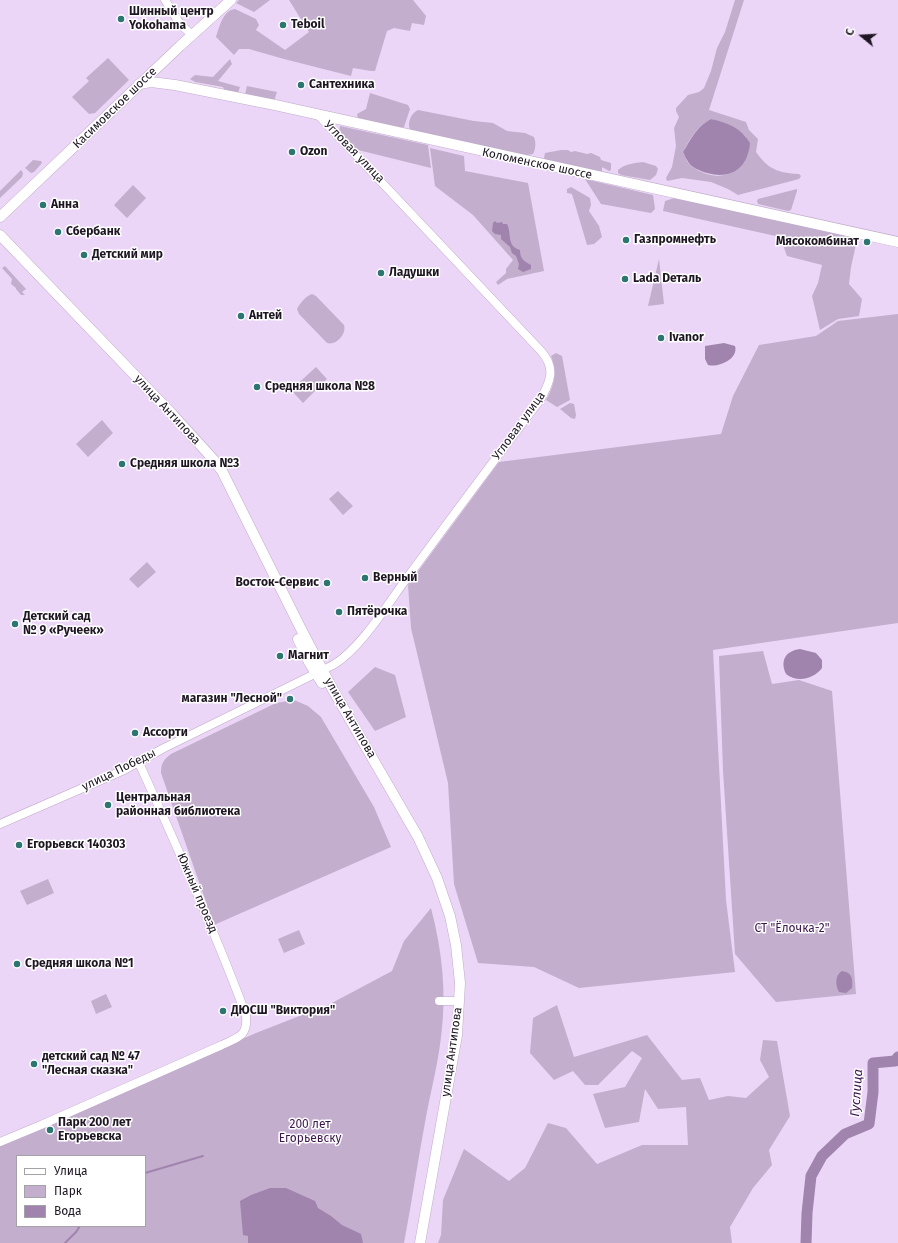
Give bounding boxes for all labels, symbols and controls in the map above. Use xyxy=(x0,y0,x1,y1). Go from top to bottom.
place label: Шинный центр Yokohama xyxy=(129,5,214,33)
marker: Шинный центр Yokohama xyxy=(116,14,126,24)
north arrow xyxy=(842,16,882,56)
place label: Teboil xyxy=(291,18,325,32)
marker: Teboil xyxy=(278,20,288,30)
text: С xyxy=(843,27,857,37)
street label: Касимовское шоссе xyxy=(70,64,160,152)
place label: Сантехника xyxy=(309,78,374,92)
marker: Сантехника xyxy=(296,80,306,90)
street label: Угловая улица xyxy=(321,118,387,186)
place label: Ozon xyxy=(300,145,328,159)
street label: Коломенское шоссе xyxy=(481,145,593,183)
marker: Ozon xyxy=(287,147,297,157)
place label: Анна xyxy=(51,198,79,212)
marker: Анна xyxy=(38,200,48,210)
place label: Сбербанк xyxy=(66,225,120,239)
marker: Сбербанк xyxy=(53,227,63,237)
place label: Газпромнефть xyxy=(634,233,716,247)
marker: Газпромнефть xyxy=(621,235,631,245)
place label: Мясокомбинат xyxy=(776,235,859,249)
marker: Мясокомбинат xyxy=(862,237,872,247)
place label: Детский мир xyxy=(92,248,163,262)
marker: Детский мир xyxy=(79,250,89,260)
place label: Ладушки xyxy=(389,266,439,280)
marker: Ладушки xyxy=(376,268,386,278)
place label: Lada Dеталь xyxy=(633,272,701,286)
marker: Lada Dеталь xyxy=(620,274,630,284)
place label: Антей xyxy=(249,309,282,323)
marker: Антей xyxy=(236,311,246,321)
place label: Ivanor xyxy=(669,331,704,345)
marker: Ivanor xyxy=(656,333,666,343)
street label: улица Антипова xyxy=(131,372,203,448)
place label: Средняя школа №8 xyxy=(265,380,375,394)
marker: Средняя школа №8 xyxy=(252,382,262,392)
street label: Угловая улица xyxy=(489,389,549,463)
place label: Средняя школа №3 xyxy=(130,457,239,471)
marker: Средняя школа №3 xyxy=(117,459,127,469)
place label: Верный xyxy=(373,571,417,585)
marker: Верный xyxy=(360,573,370,583)
place label: Восток-Сервис xyxy=(235,576,319,590)
marker: Восток-Сервис xyxy=(322,578,332,588)
place label: Пятёрочка xyxy=(347,605,407,619)
marker: Пятёрочка xyxy=(334,607,344,617)
place label: Детский сад № 9 «Ручеек» xyxy=(23,610,104,638)
marker: Детский сад № 9 «Ручеек» xyxy=(10,619,20,629)
place label: Магнит xyxy=(288,649,329,663)
marker: Магнит xyxy=(275,651,285,661)
street label: улица Антипова xyxy=(321,675,379,761)
place label: магазин "Лесной" xyxy=(182,692,282,706)
marker: магазин "Лесной" xyxy=(285,694,295,704)
place label: Ассорти xyxy=(143,726,188,740)
marker: Ассорти xyxy=(130,728,140,738)
street label: улица Победы xyxy=(80,746,158,794)
place label: Центральная районная библиотека xyxy=(116,791,240,819)
marker: Центральная районная библиотека xyxy=(103,800,113,810)
place label: Егорьевск 140303 xyxy=(27,838,126,852)
marker: Егорьевск 140303 xyxy=(14,840,24,850)
street label: Южный проезд xyxy=(174,851,220,935)
park label: СТ "Ёлочка-2" xyxy=(754,922,830,936)
place label: Средняя школа №1 xyxy=(25,957,134,971)
marker: Средняя школа №1 xyxy=(12,959,22,969)
place label: ДЮСШ "Виктория" xyxy=(231,1004,335,1018)
marker: ДЮСШ "Виктория" xyxy=(218,1006,228,1016)
street label: улица Антипова xyxy=(439,1006,465,1098)
place label: детский сад № 47 "Лесная сказка" xyxy=(42,1050,140,1078)
marker: детский сад № 47 "Лесная сказка" xyxy=(29,1059,39,1069)
water label: Гуслица xyxy=(848,1069,866,1117)
place label: Парк 200 лет Егорьевска xyxy=(58,1116,131,1144)
park label: 200 лет Егорьевску xyxy=(279,1118,341,1146)
marker: Парк 200 лет Егорьевска xyxy=(45,1125,55,1135)
legend xyxy=(16,1155,146,1227)
text: Улица xyxy=(54,1164,88,1178)
text: Парк xyxy=(54,1184,82,1198)
text: Вода xyxy=(54,1204,81,1218)

